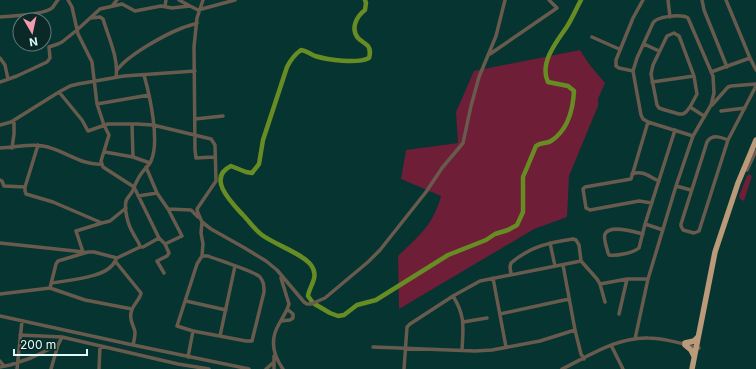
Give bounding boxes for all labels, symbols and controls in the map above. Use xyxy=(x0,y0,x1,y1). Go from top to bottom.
north arrow xyxy=(12,12,52,52)
text: N xyxy=(28,34,39,49)
scale bar xyxy=(14,331,87,357)
text: 200 m xyxy=(20,337,56,352)

